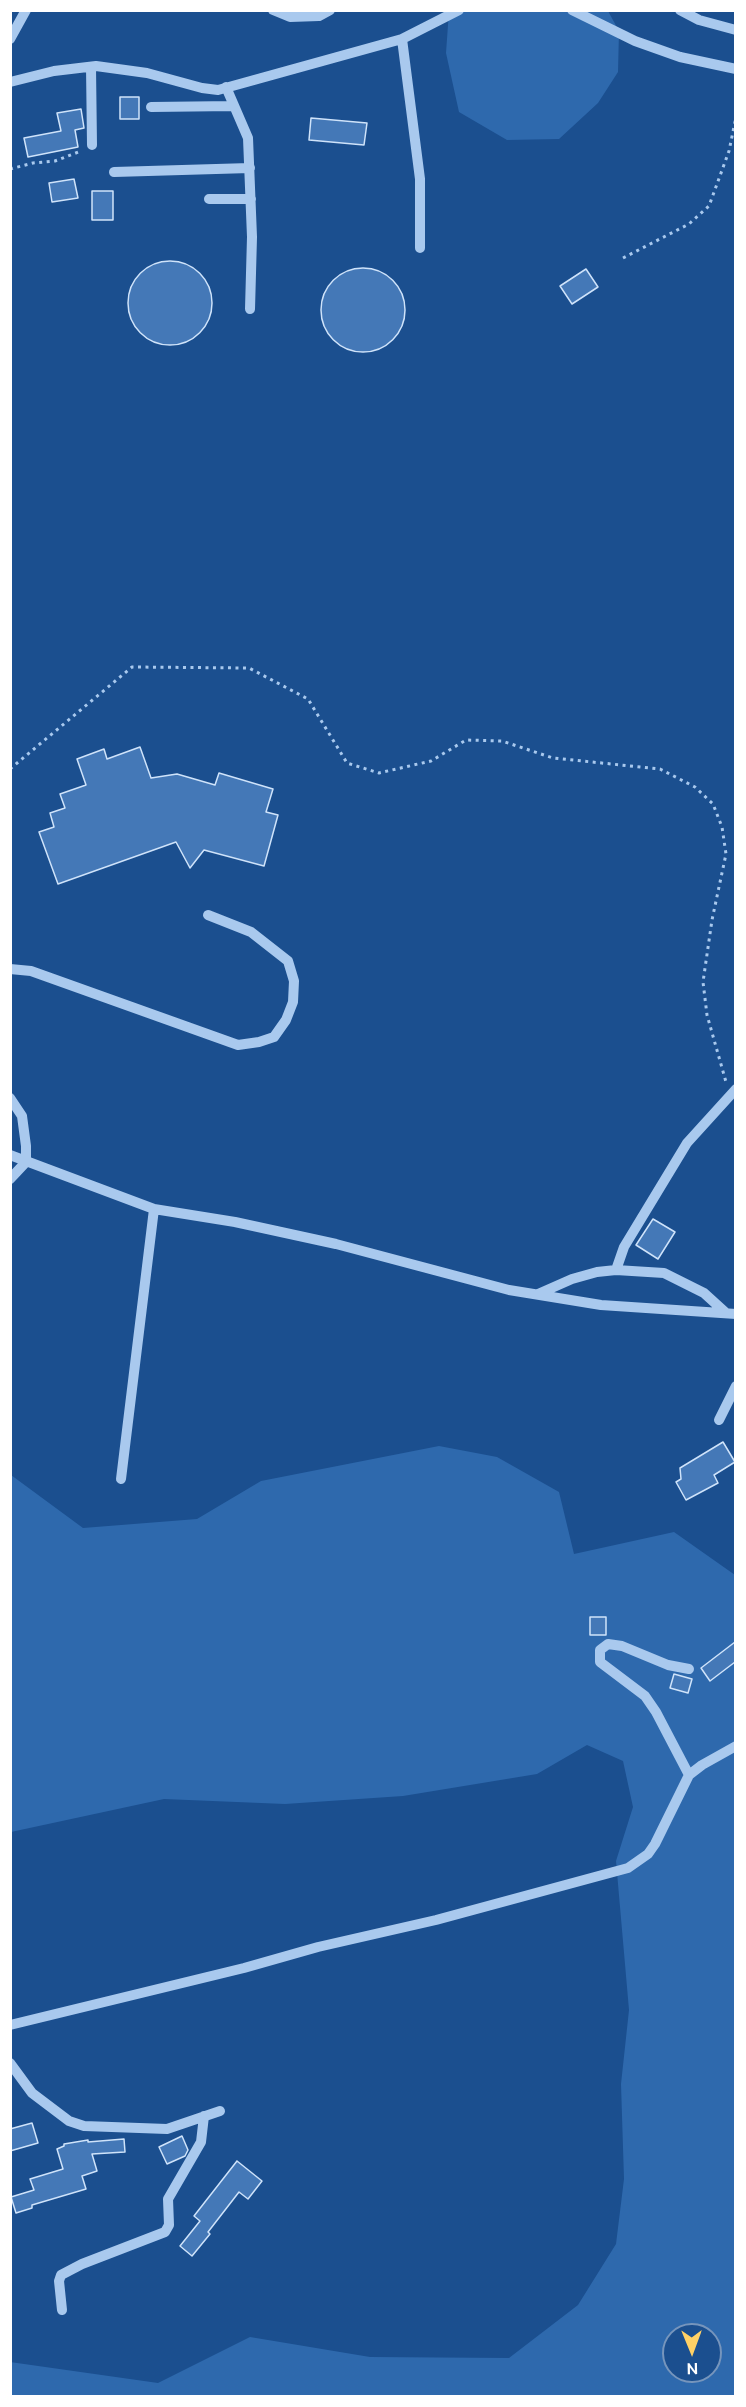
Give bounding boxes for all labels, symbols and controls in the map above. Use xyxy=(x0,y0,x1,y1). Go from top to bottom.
north arrow xyxy=(662,2323,722,2383)
text: N xyxy=(686,2360,698,2378)

